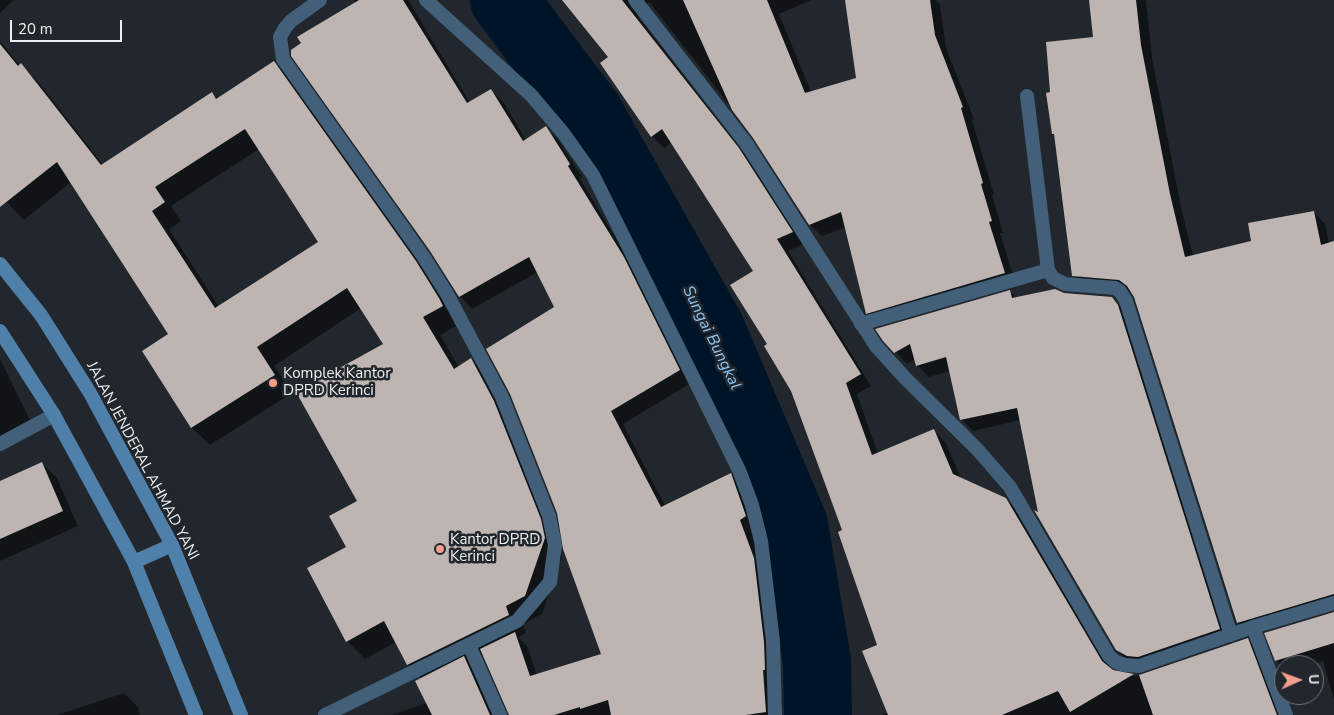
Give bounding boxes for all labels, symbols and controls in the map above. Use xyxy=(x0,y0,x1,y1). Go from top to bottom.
scale bar xyxy=(12,10,125,42)
text: 20 m xyxy=(18,19,53,39)
water label: Sungai Bungkal xyxy=(678,283,744,393)
street label: JALAN JENDERAL AHMAD YANI xyxy=(82,359,202,563)
place label: Komplek Kantor DPRD Kerinci xyxy=(283,365,391,400)
marker: Komplek Kantor DPRD Kerinci xyxy=(267,377,279,389)
place label: Kantor DPRD Kerinci xyxy=(450,531,540,566)
marker: Kantor DPRD Kerinci xyxy=(434,543,446,555)
north arrow xyxy=(1274,655,1324,705)
text: U xyxy=(1304,674,1323,685)

